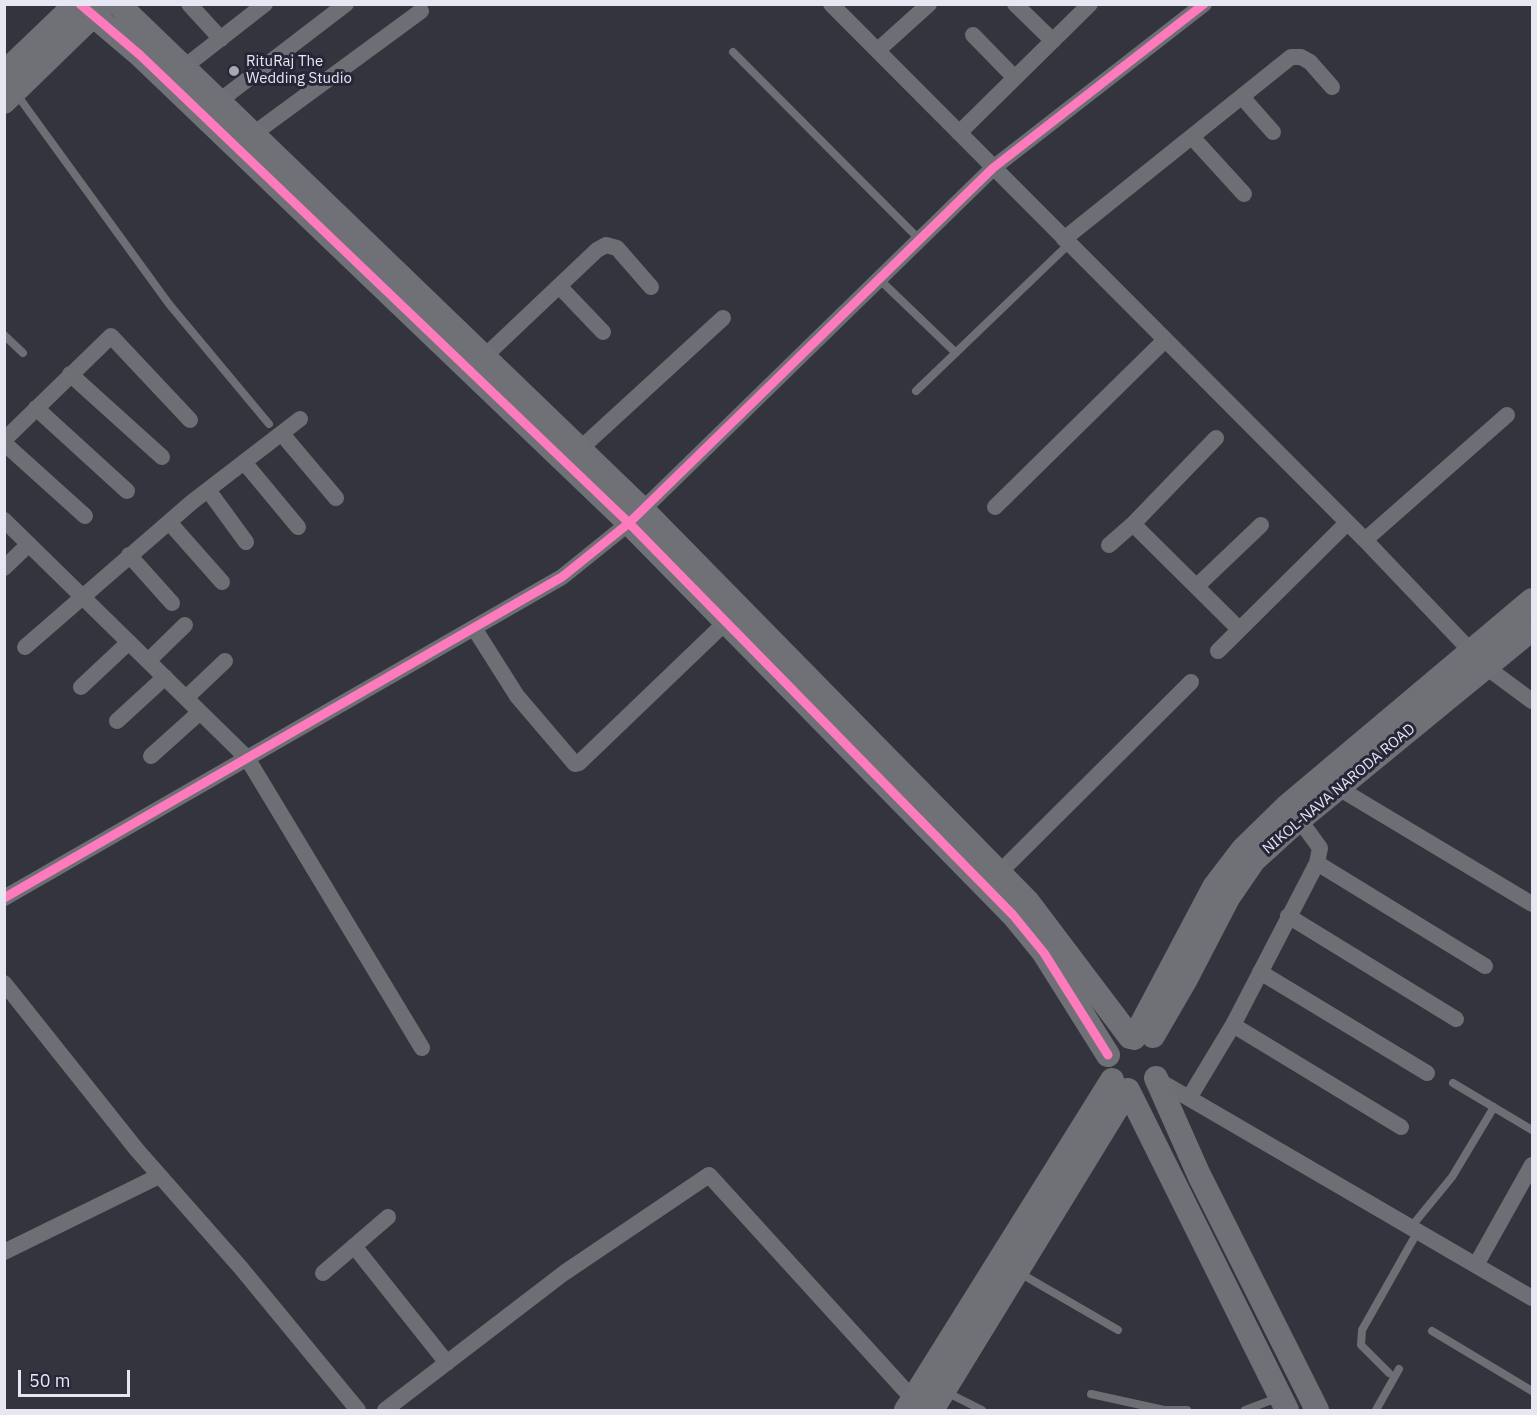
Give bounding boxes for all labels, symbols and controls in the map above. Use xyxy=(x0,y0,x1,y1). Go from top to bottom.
place label: RituRaj The Wedding Studio xyxy=(246,53,352,88)
marker: RituRaj The Wedding Studio xyxy=(227,64,241,78)
street label: NIKOL-NAVA NARODA ROAD xyxy=(1259,720,1419,858)
scale bar xyxy=(21,1358,134,1396)
text: 50 m xyxy=(29,1369,71,1392)

